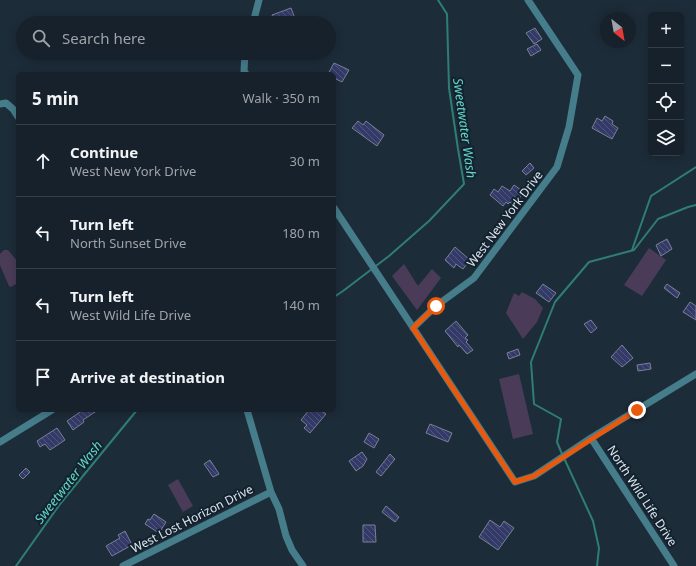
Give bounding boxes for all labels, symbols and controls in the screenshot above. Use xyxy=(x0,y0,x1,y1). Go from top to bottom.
north arrow xyxy=(600,12,636,48)
map controls xyxy=(648,12,684,156)
button: + xyxy=(648,12,684,48)
search box xyxy=(16,16,336,60)
icon: search xyxy=(30,27,52,49)
text: Search here xyxy=(62,28,145,48)
button: − xyxy=(648,48,684,84)
water label: Sweetwater Wash xyxy=(449,77,481,179)
button: locate xyxy=(648,84,684,120)
text: 5 min xyxy=(32,87,79,110)
text: Walk · 350 m xyxy=(242,89,320,107)
button: layers xyxy=(648,120,684,156)
text: Continue xyxy=(70,142,138,162)
icon: ahead xyxy=(32,150,54,172)
text: 30 m xyxy=(290,152,320,170)
text: West New York Drive xyxy=(70,162,196,180)
street label: West New York Drive xyxy=(463,167,547,270)
text: Turn left xyxy=(70,214,134,234)
icon: left xyxy=(32,222,54,244)
text: 180 m xyxy=(282,224,320,242)
text: North Sunset Drive xyxy=(70,234,186,252)
text: Turn left xyxy=(70,286,134,306)
icon: left xyxy=(32,294,54,316)
text: 140 m xyxy=(282,296,320,314)
route start xyxy=(427,297,445,315)
text: West Wild Life Drive xyxy=(70,306,191,324)
icon: arrive xyxy=(32,366,54,388)
text: Arrive at destination xyxy=(70,367,225,387)
route end xyxy=(628,401,646,419)
water label: Sweetwater Wash xyxy=(30,437,106,527)
street label: North Wild Life Drive xyxy=(603,442,682,550)
street label: West Lost Horizon Drive xyxy=(128,480,256,557)

